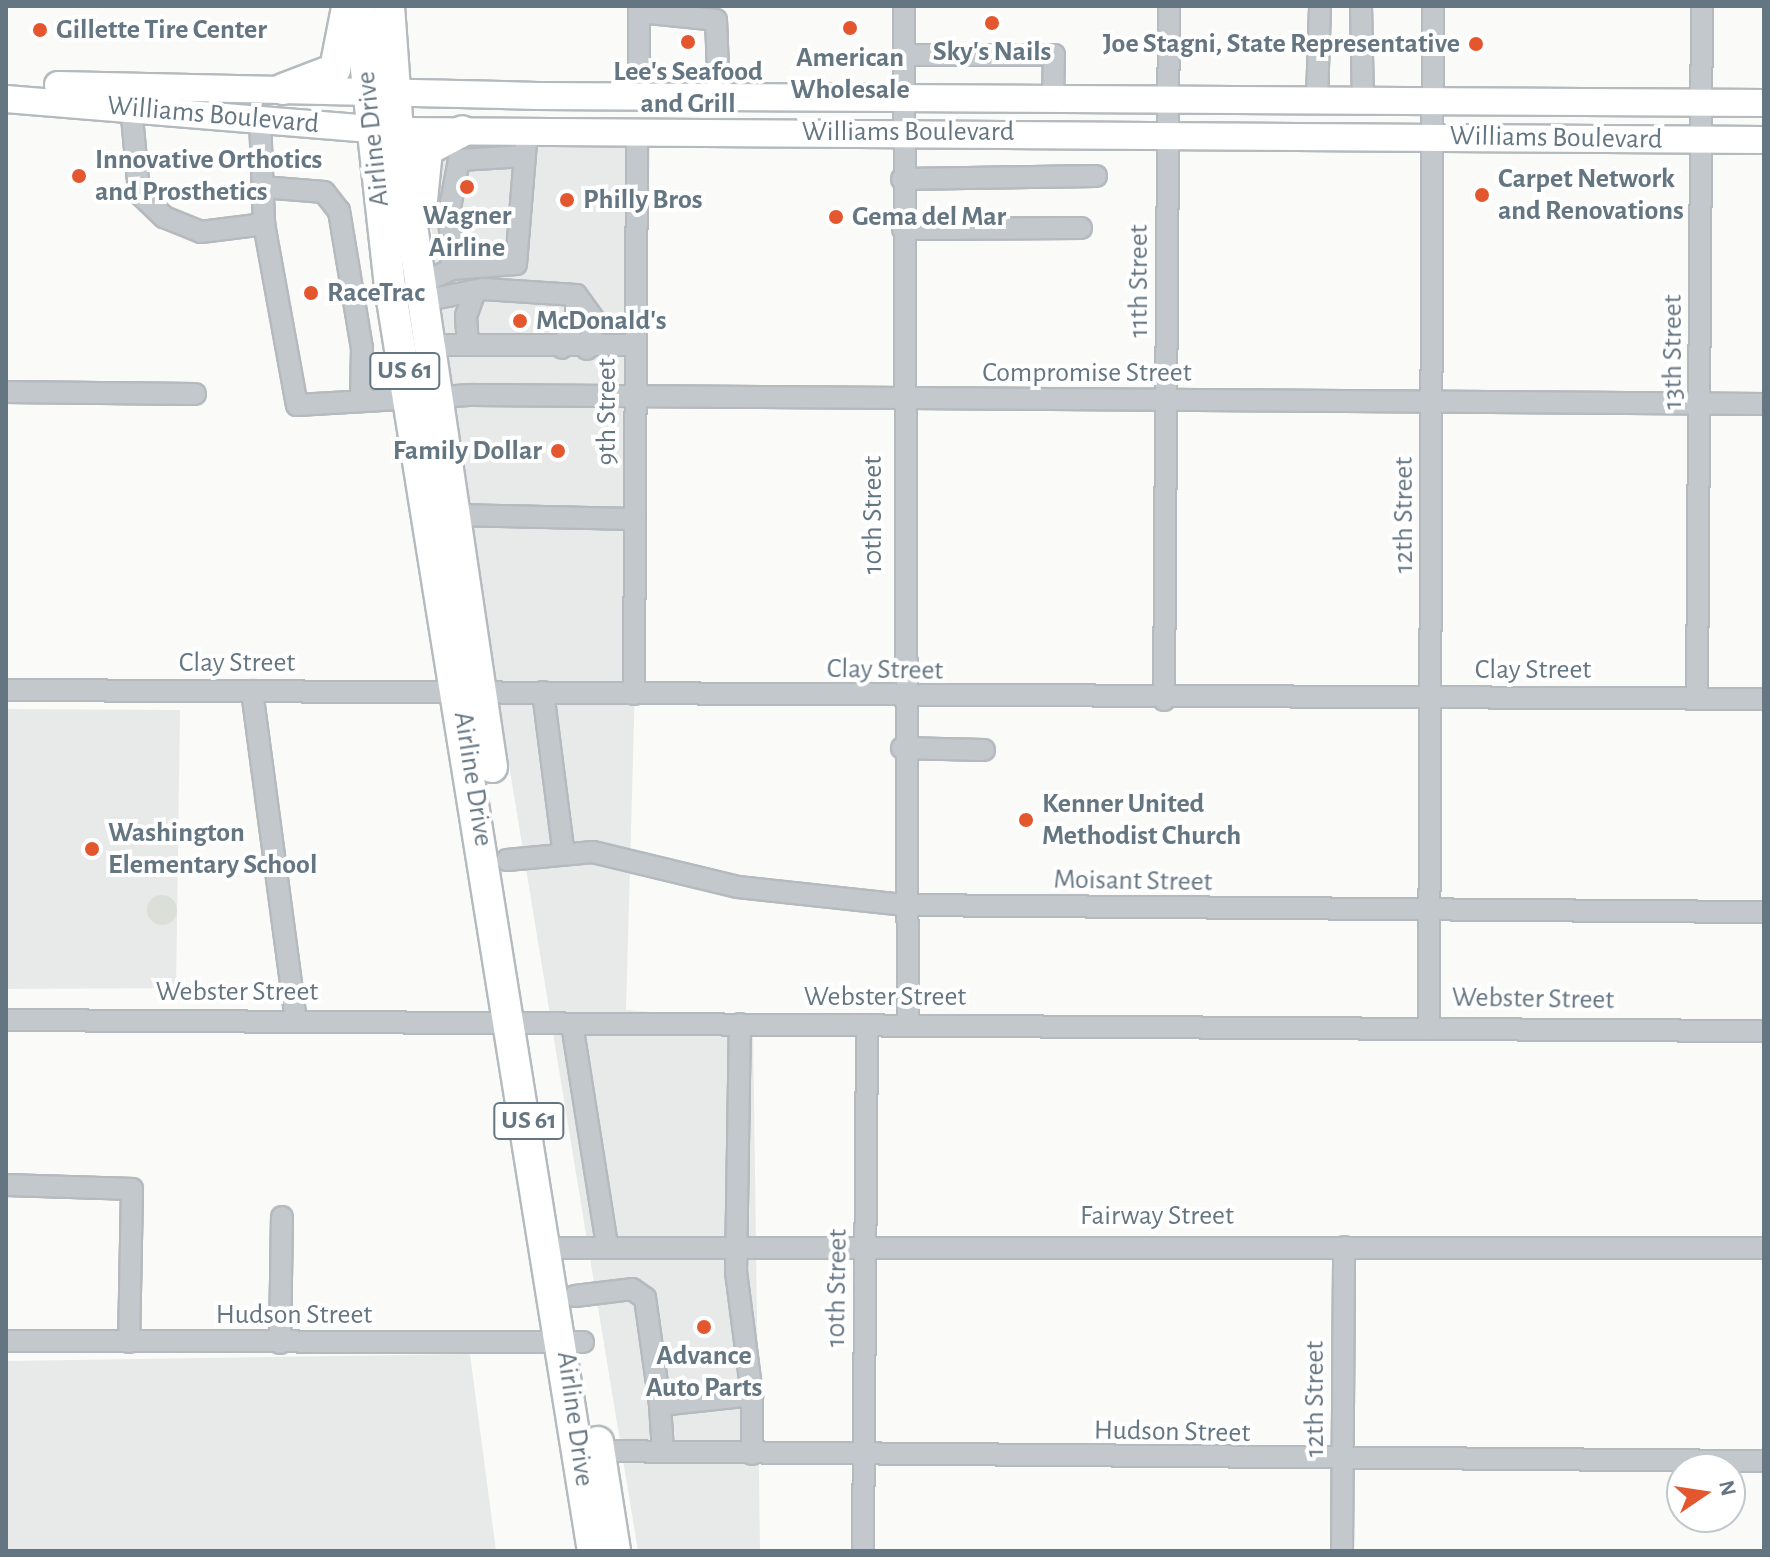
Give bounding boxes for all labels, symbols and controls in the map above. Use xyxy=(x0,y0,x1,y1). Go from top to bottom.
place label: Gillette Tire Center xyxy=(56,13,267,47)
marker: Sky's Nails xyxy=(983,14,1001,32)
marker: American Wholesale xyxy=(841,19,859,37)
marker: Gillette Tire Center xyxy=(31,21,49,39)
place label: Joe Stagni, State Representative xyxy=(1103,27,1460,61)
marker: Lee's Seafood and Grill xyxy=(679,33,697,51)
place label: Sky's Nails xyxy=(933,35,1051,69)
marker: Joe Stagni, State Representative xyxy=(1467,35,1485,53)
place label: American Wholesale xyxy=(790,41,910,107)
place label: Lee's Seafood and Grill xyxy=(613,55,763,121)
street label: Airline Drive xyxy=(349,70,397,208)
street label: Williams Boulevard xyxy=(106,89,320,141)
street label: Williams Boulevard xyxy=(802,115,1014,149)
street label: Williams Boulevard xyxy=(1449,119,1663,157)
place label: Innovative Orthotics and Prosthetics xyxy=(95,143,322,209)
place label: Carpet Network and Renovations xyxy=(1498,162,1684,228)
marker: Innovative Orthotics and Prosthetics xyxy=(70,167,88,185)
marker: Wagner Airline xyxy=(458,178,476,196)
place label: Philly Bros xyxy=(583,183,703,217)
marker: Carpet Network and Renovations xyxy=(1473,186,1491,204)
marker: Philly Bros xyxy=(558,191,576,209)
place label: Wagner Airline xyxy=(423,199,511,265)
place label: Gema del Mar xyxy=(852,200,1006,234)
marker: Gema del Mar xyxy=(827,208,845,226)
street label: 11th Street xyxy=(1122,224,1156,338)
place label: RaceTrac xyxy=(327,276,425,310)
marker: RaceTrac xyxy=(302,284,320,302)
street label: 13th Street xyxy=(1656,294,1690,410)
place label: McDonald's xyxy=(536,304,666,338)
marker: McDonald's xyxy=(511,312,529,330)
road number: US 61 xyxy=(369,349,441,393)
street label: Compromise Street xyxy=(982,356,1192,390)
street label: 9th Street xyxy=(590,358,624,466)
place label: Family Dollar xyxy=(393,434,542,468)
marker: Family Dollar xyxy=(549,442,567,460)
street label: 10th Street xyxy=(856,456,890,574)
street label: 12th Street xyxy=(1387,457,1421,573)
street label: Clay Street xyxy=(179,646,295,680)
street label: Clay Street xyxy=(826,652,944,688)
street label: Clay Street xyxy=(1475,653,1591,687)
street label: Airline Drive xyxy=(446,709,500,849)
place label: Kenner United Methodist Church xyxy=(1042,787,1241,853)
marker: Kenner United Methodist Church xyxy=(1017,811,1035,829)
place label: Washington Elementary School xyxy=(108,816,317,882)
marker: Washington Elementary School xyxy=(83,840,101,858)
street label: Moisant Street xyxy=(1053,863,1213,899)
street label: Webster Street xyxy=(156,975,318,1009)
street label: Webster Street xyxy=(804,980,966,1014)
street label: Webster Street xyxy=(1451,981,1615,1017)
road number: US 61 xyxy=(493,1099,565,1143)
street label: Fairway Street xyxy=(1080,1199,1234,1233)
street label: 10th Street xyxy=(819,1228,855,1348)
street label: Hudson Street xyxy=(216,1298,372,1332)
marker: Advance Auto Parts xyxy=(695,1318,713,1336)
place label: Advance Auto Parts xyxy=(646,1339,762,1405)
street label: 12th Street xyxy=(1298,1341,1332,1457)
street label: Airline Drive xyxy=(549,1349,601,1489)
street label: Hudson Street xyxy=(1094,1414,1250,1450)
north arrow xyxy=(1666,1453,1746,1533)
text: N xyxy=(1715,1478,1740,1498)

